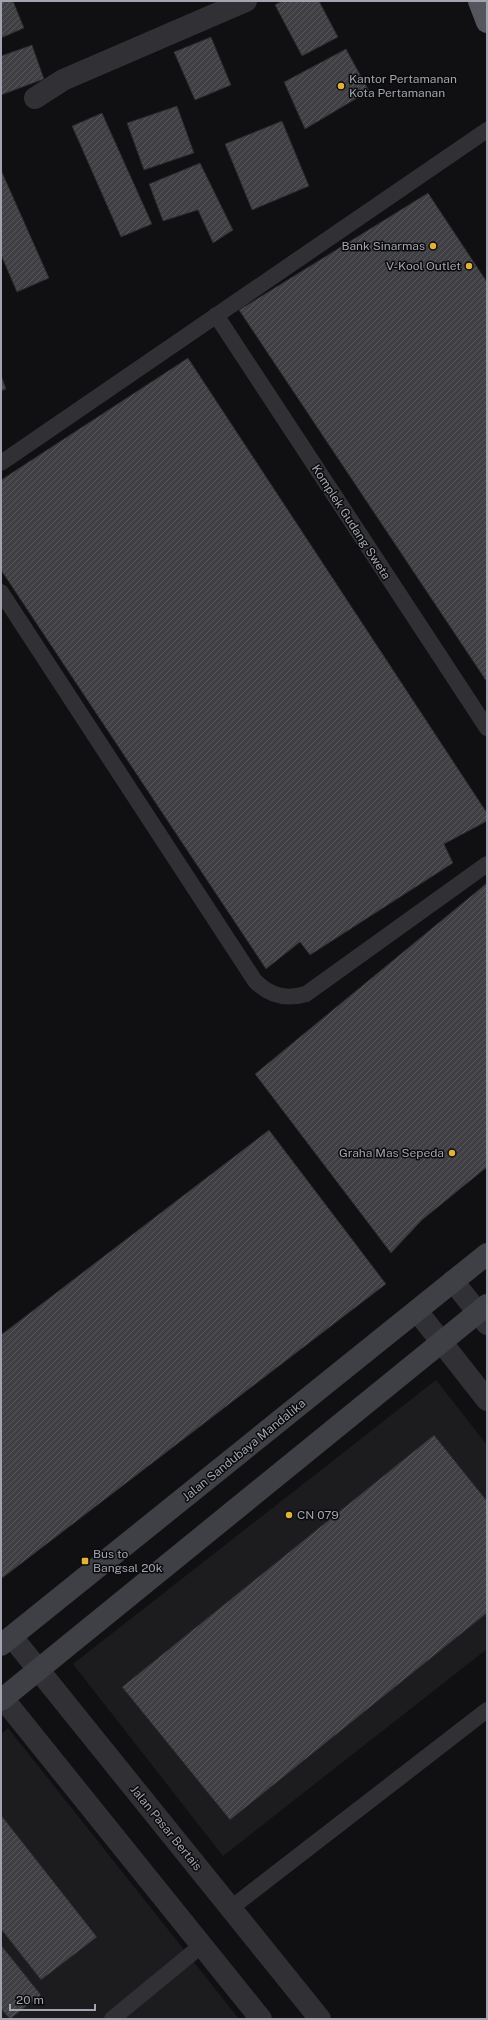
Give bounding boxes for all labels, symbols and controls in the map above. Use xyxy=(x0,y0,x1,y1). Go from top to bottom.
place label: Kantor Pertamanan Kota Pertamanan xyxy=(349,72,457,100)
marker: Kantor Pertamanan Kota Pertamanan xyxy=(336,81,346,91)
place label: Bank Sinarmas xyxy=(341,239,425,253)
marker: Bank Sinarmas xyxy=(428,241,438,251)
place label: V-Kool Outlet xyxy=(386,259,461,273)
marker: V-Kool Outlet xyxy=(464,261,474,271)
street label: Komplek Gudang Sweta xyxy=(309,462,393,582)
place label: Graha Mas Sepeda xyxy=(339,1146,444,1160)
marker: Graha Mas Sepeda xyxy=(447,1148,457,1158)
street label: Jalan Sandubaya Mandalika xyxy=(180,1396,308,1504)
place label: CN 079 xyxy=(297,1508,339,1522)
marker: CN 079 xyxy=(284,1510,294,1520)
place label: Bus to Bangsal 20k xyxy=(93,1547,163,1575)
marker: Bus to Bangsal 20k xyxy=(80,1556,90,1566)
street label: Jalan Pasar Bertais xyxy=(127,1783,205,1873)
scale bar xyxy=(10,1986,95,2012)
text: 20 m xyxy=(16,1993,44,2007)

